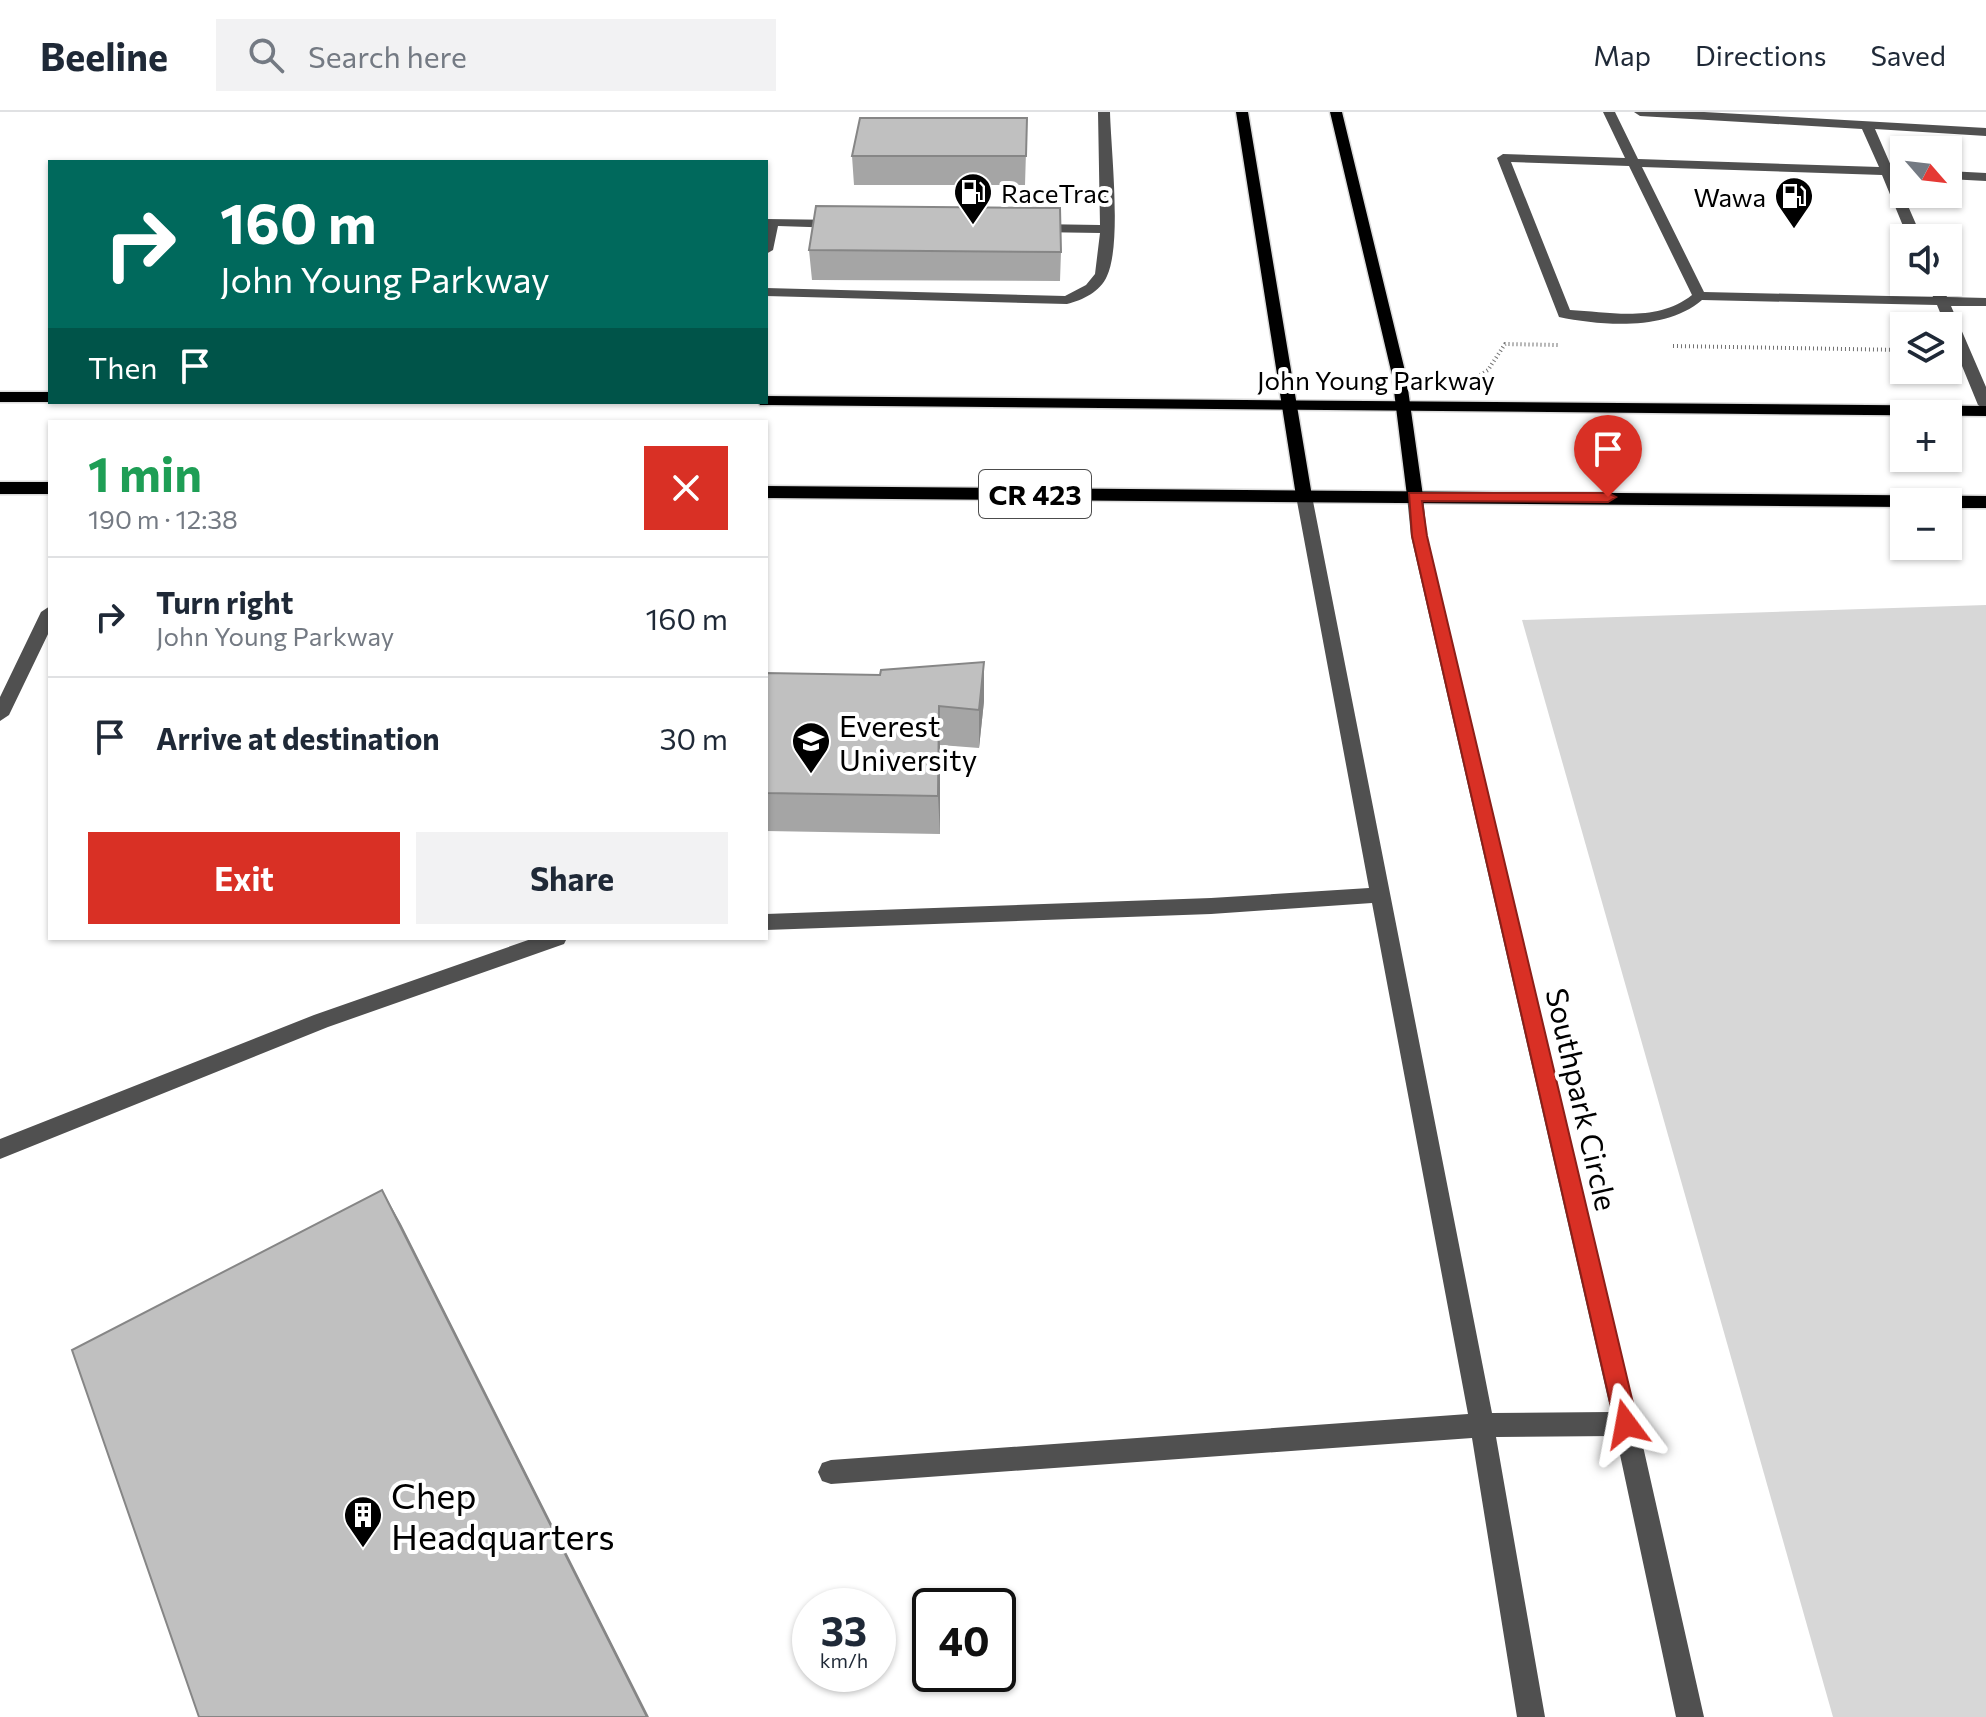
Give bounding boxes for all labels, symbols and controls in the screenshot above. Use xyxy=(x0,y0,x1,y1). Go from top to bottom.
search box xyxy=(216,19,776,91)
text: Beeline xyxy=(40,32,168,79)
icon: search xyxy=(244,33,288,77)
text: Search here xyxy=(308,37,467,74)
text: Map xyxy=(1593,38,1651,72)
text: Directions xyxy=(1695,38,1826,72)
text: Saved xyxy=(1870,38,1946,72)
north arrow xyxy=(1890,136,1962,208)
map controls xyxy=(1890,136,1962,560)
fuel station icon: RaceTrac xyxy=(952,171,994,226)
fuel station icon: Wawa xyxy=(1773,175,1815,230)
place label: RaceTrac xyxy=(1001,177,1110,208)
place label: Wawa xyxy=(1693,181,1766,212)
text: 160 m xyxy=(220,187,377,256)
icon: right xyxy=(88,192,192,296)
button: sound xyxy=(1890,224,1962,296)
text: John Young Parkway xyxy=(220,256,550,300)
button: layers xyxy=(1890,312,1962,384)
icon: arrive xyxy=(173,344,217,388)
text: Then xyxy=(88,348,157,385)
street label: John Young Parkway xyxy=(1257,364,1495,395)
button: + xyxy=(1890,400,1962,472)
pin xyxy=(1574,415,1642,497)
icon: arrive xyxy=(1586,427,1630,471)
text: 1 min xyxy=(88,443,202,502)
button: close xyxy=(644,446,728,530)
road number: CR 423 xyxy=(979,470,1091,518)
button: − xyxy=(1890,488,1962,560)
text: 190 m · 12:38 xyxy=(88,503,238,534)
text: Turn right xyxy=(156,583,293,620)
icon: right xyxy=(88,595,132,639)
text: 160 m xyxy=(645,599,728,636)
text: John Young Parkway xyxy=(156,620,394,651)
place label: Everest University xyxy=(839,706,977,777)
icon: arrive xyxy=(88,715,132,759)
text: Arrive at destination xyxy=(156,719,440,756)
text: 30 m xyxy=(659,719,728,756)
school or university icon: Everest University xyxy=(790,720,832,775)
button: Exit xyxy=(88,832,400,924)
button: Share xyxy=(416,832,728,924)
street label: Southpark Circle xyxy=(1539,984,1627,1214)
position arrow xyxy=(1584,1382,1668,1466)
place label: Chep Headquarters xyxy=(391,1472,615,1557)
building icon: Chep Headquarters xyxy=(342,1494,384,1549)
speed limit sign: 40 xyxy=(912,1588,1016,1692)
text: 33 xyxy=(821,1605,867,1654)
text: km/h xyxy=(820,1648,868,1672)

